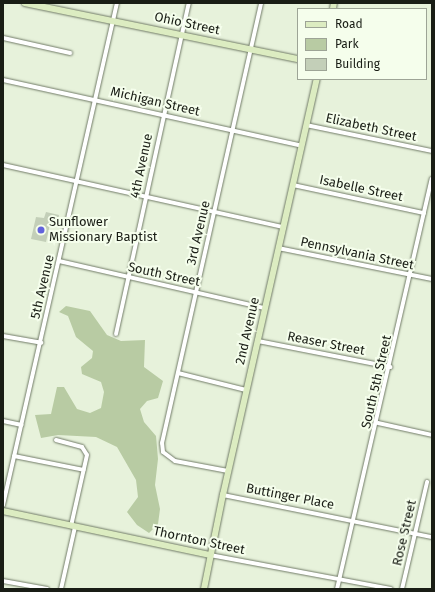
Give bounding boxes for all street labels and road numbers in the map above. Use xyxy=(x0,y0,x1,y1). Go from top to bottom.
street label: Ohio Street xyxy=(153,9,221,39)
street label: Michigan Street xyxy=(109,84,201,120)
street label: Elizabeth Street xyxy=(324,111,418,145)
street label: 4th Avenue xyxy=(128,132,156,200)
street label: Isabelle Street xyxy=(318,173,404,205)
street label: 3rd Avenue xyxy=(184,199,214,267)
street label: Pennsylvania Street xyxy=(299,234,415,274)
street label: 5th Avenue xyxy=(28,253,58,321)
street label: South Street xyxy=(127,260,201,290)
street label: 2nd Avenue xyxy=(233,296,263,366)
street label: Reaser Street xyxy=(286,329,366,359)
street label: South 5th Street xyxy=(359,334,395,430)
street label: Buttinger Place xyxy=(245,481,335,513)
street label: Rose Street xyxy=(390,499,420,567)
street label: Thornton Street xyxy=(152,524,246,558)

